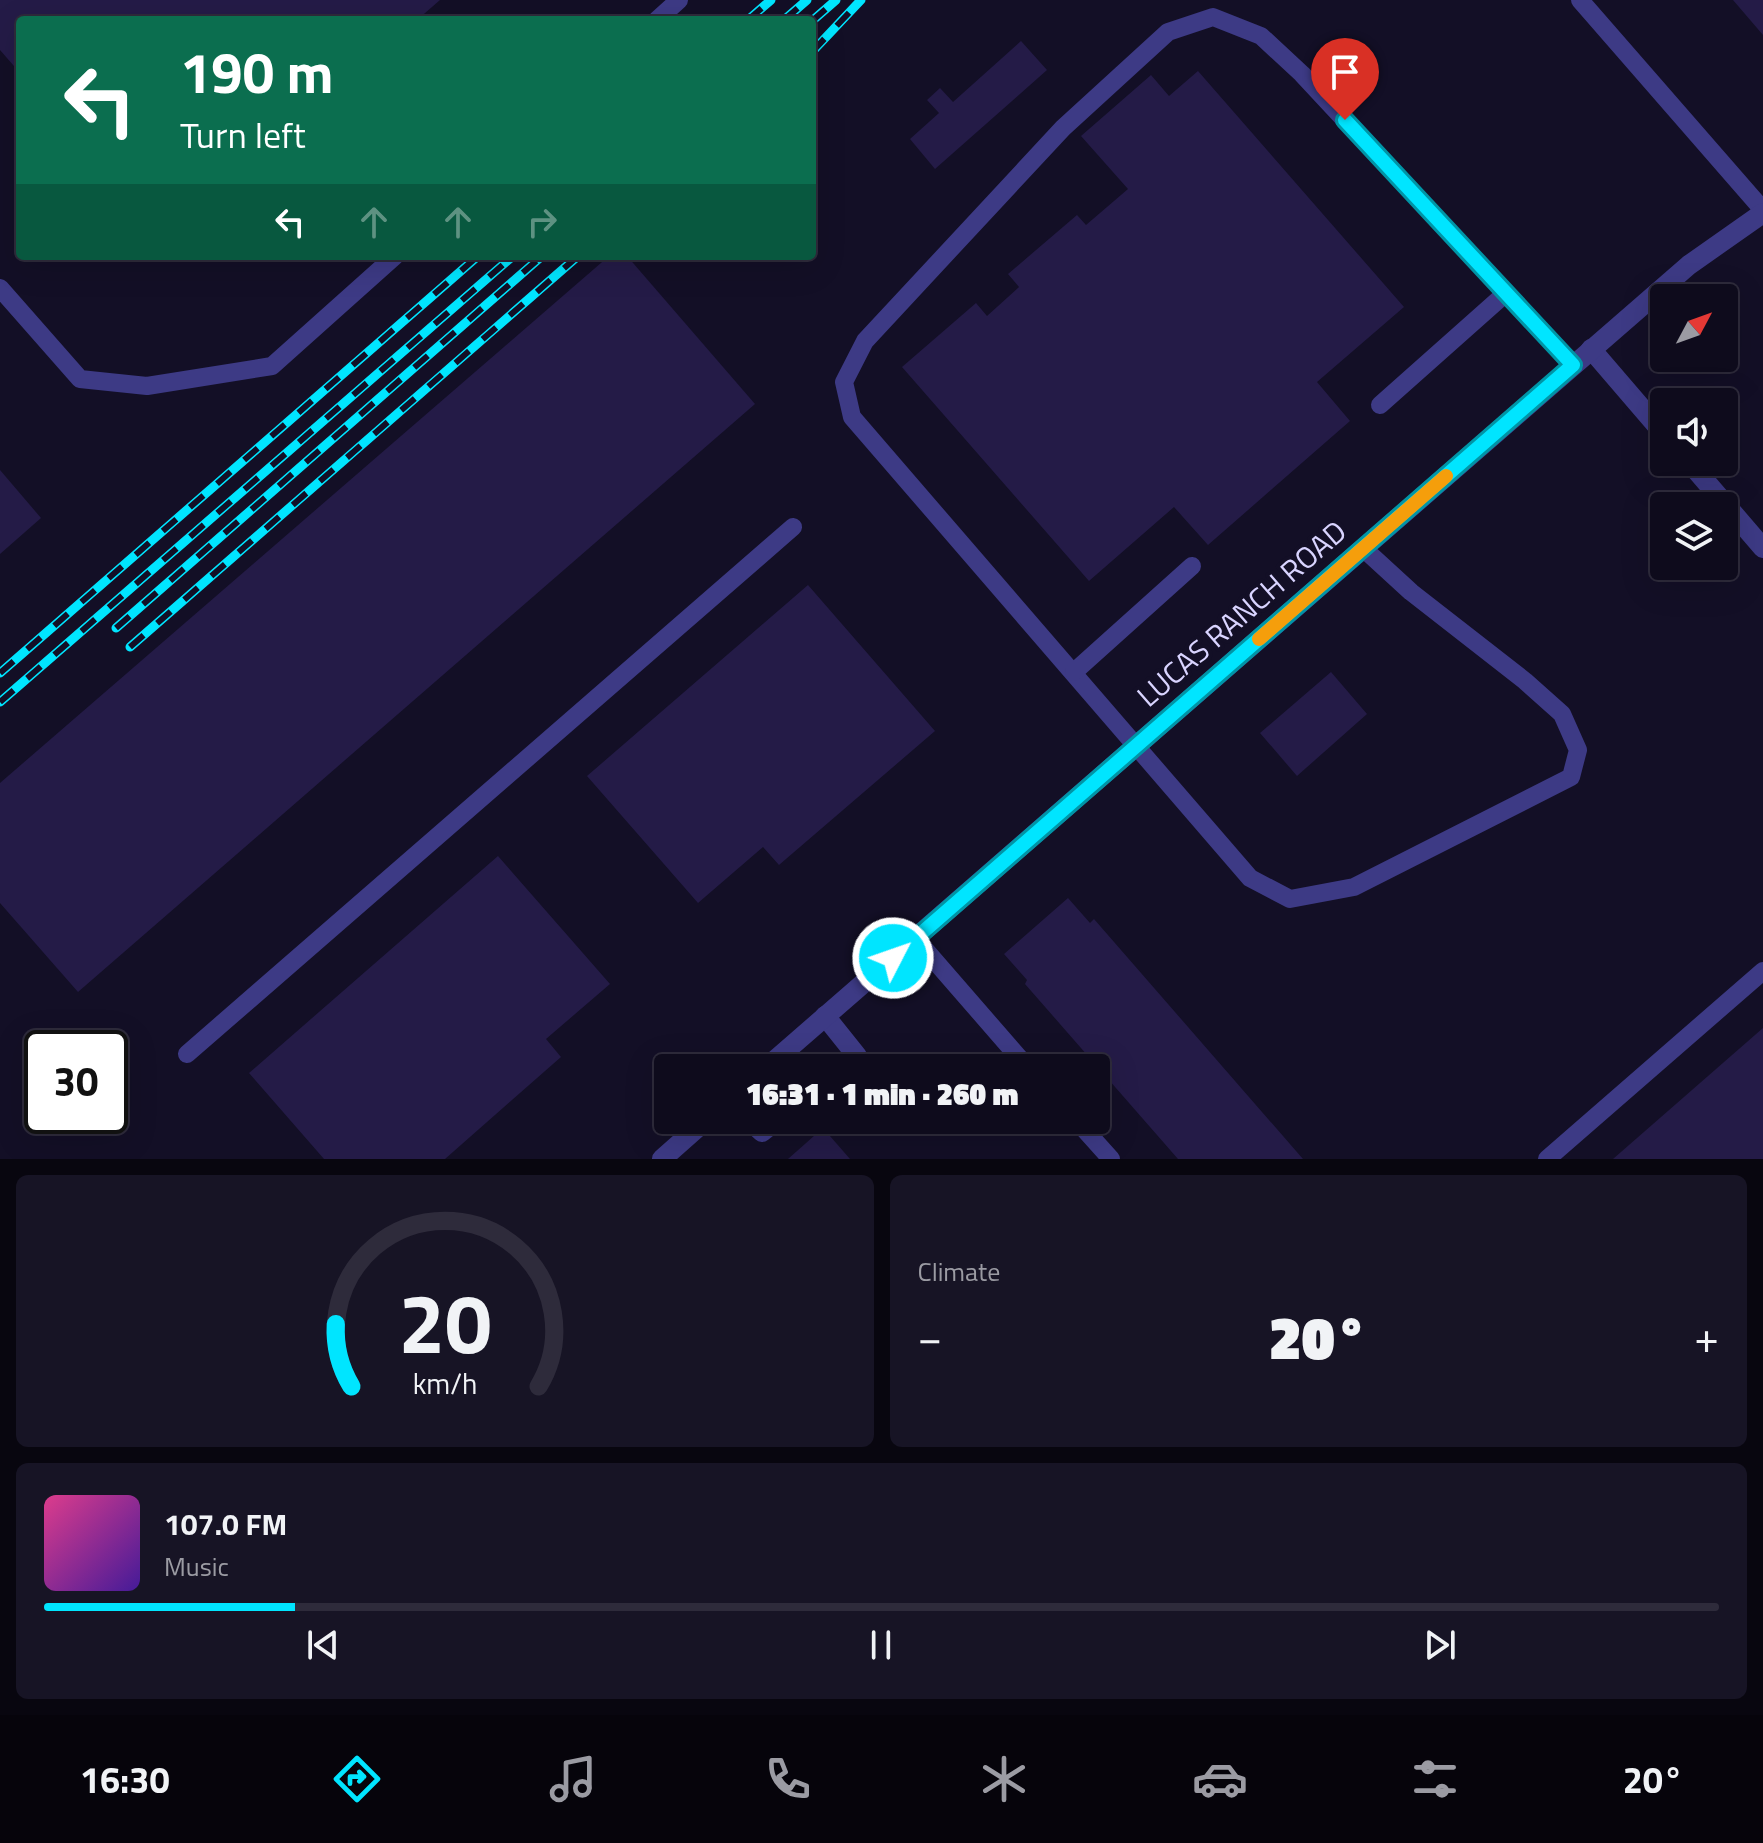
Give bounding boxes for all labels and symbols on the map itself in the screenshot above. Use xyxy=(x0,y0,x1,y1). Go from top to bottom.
pin xyxy=(1311,38,1379,120)
north arrow xyxy=(1650,284,1738,372)
street label: LUCAS RANCH ROAD xyxy=(1126,509,1356,718)
position arrow xyxy=(851,916,935,1000)
speed limit sign: 30 xyxy=(24,1030,128,1134)

